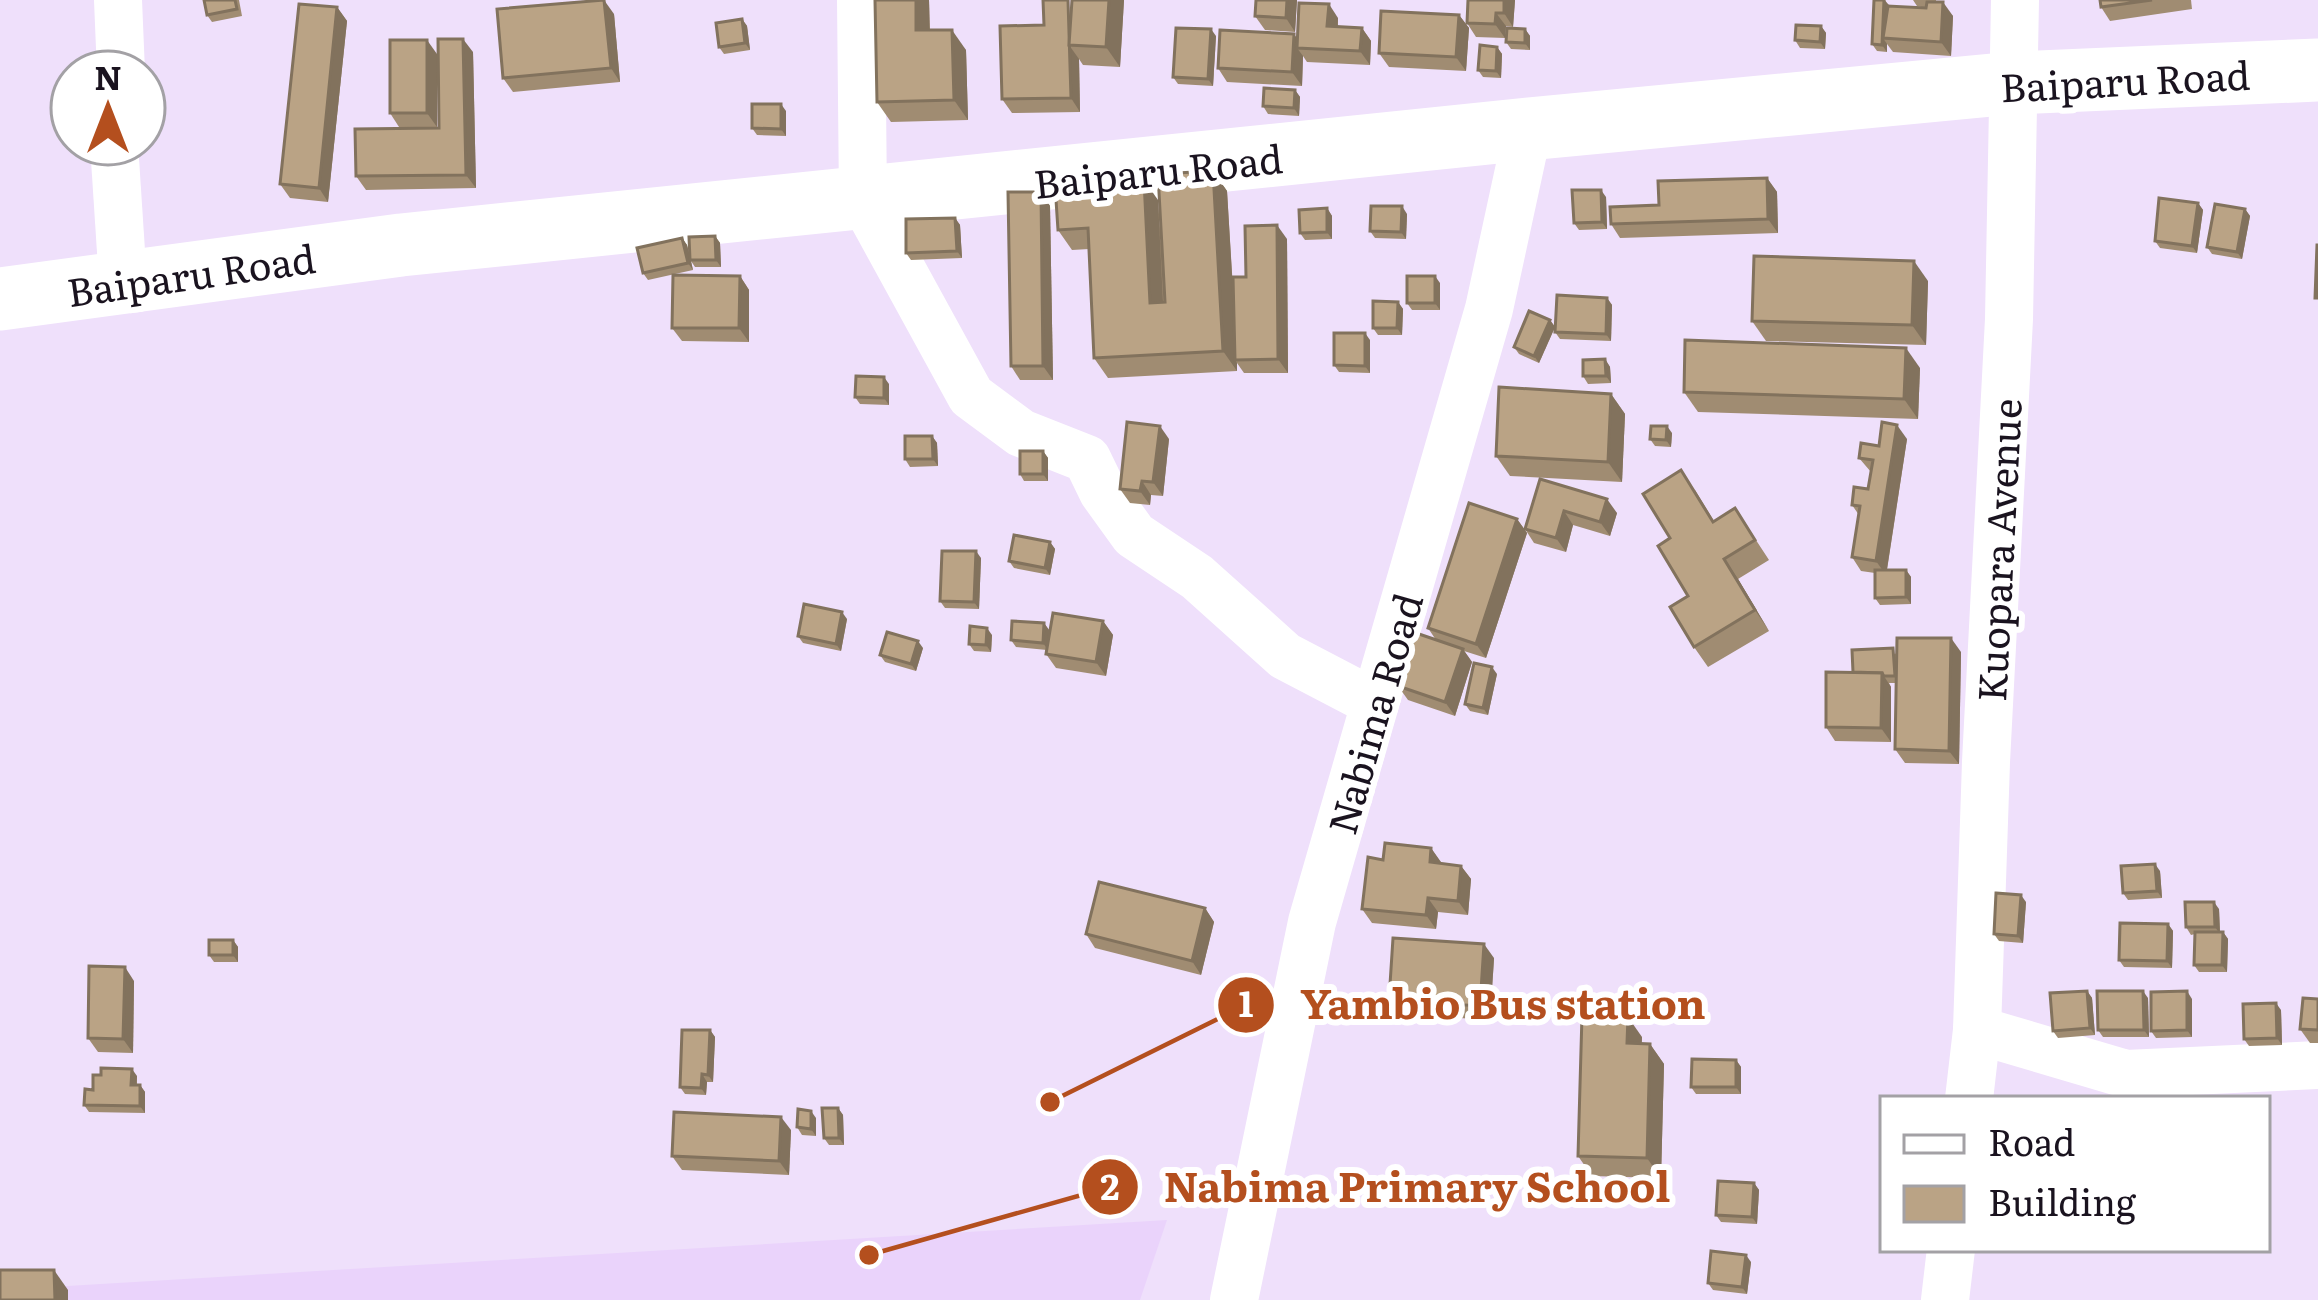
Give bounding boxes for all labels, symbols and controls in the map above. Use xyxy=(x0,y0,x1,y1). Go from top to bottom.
street label: Baiparu Road xyxy=(1999,43,2251,115)
north arrow xyxy=(48,48,168,168)
text: N xyxy=(94,51,122,100)
street label: Baiparu Road xyxy=(1031,127,1285,211)
street label: Baiparu Road xyxy=(63,227,319,319)
street label: Kuopara Avenue xyxy=(1960,397,2034,703)
street label: Nabima Road xyxy=(1311,586,1435,840)
callout: Yambio Bus station xyxy=(1216,966,1730,1044)
text: Yambio Bus station xyxy=(1300,970,1706,1032)
text: 1 xyxy=(1239,975,1254,1028)
legend xyxy=(1880,1096,2270,1252)
text: Road xyxy=(1988,1114,2075,1167)
callout: Nabima Primary School xyxy=(1080,1148,1695,1226)
text: Nabima Primary School xyxy=(1164,1153,1670,1215)
text: 2 xyxy=(1100,1158,1120,1211)
text: Building xyxy=(1988,1174,2137,1227)

